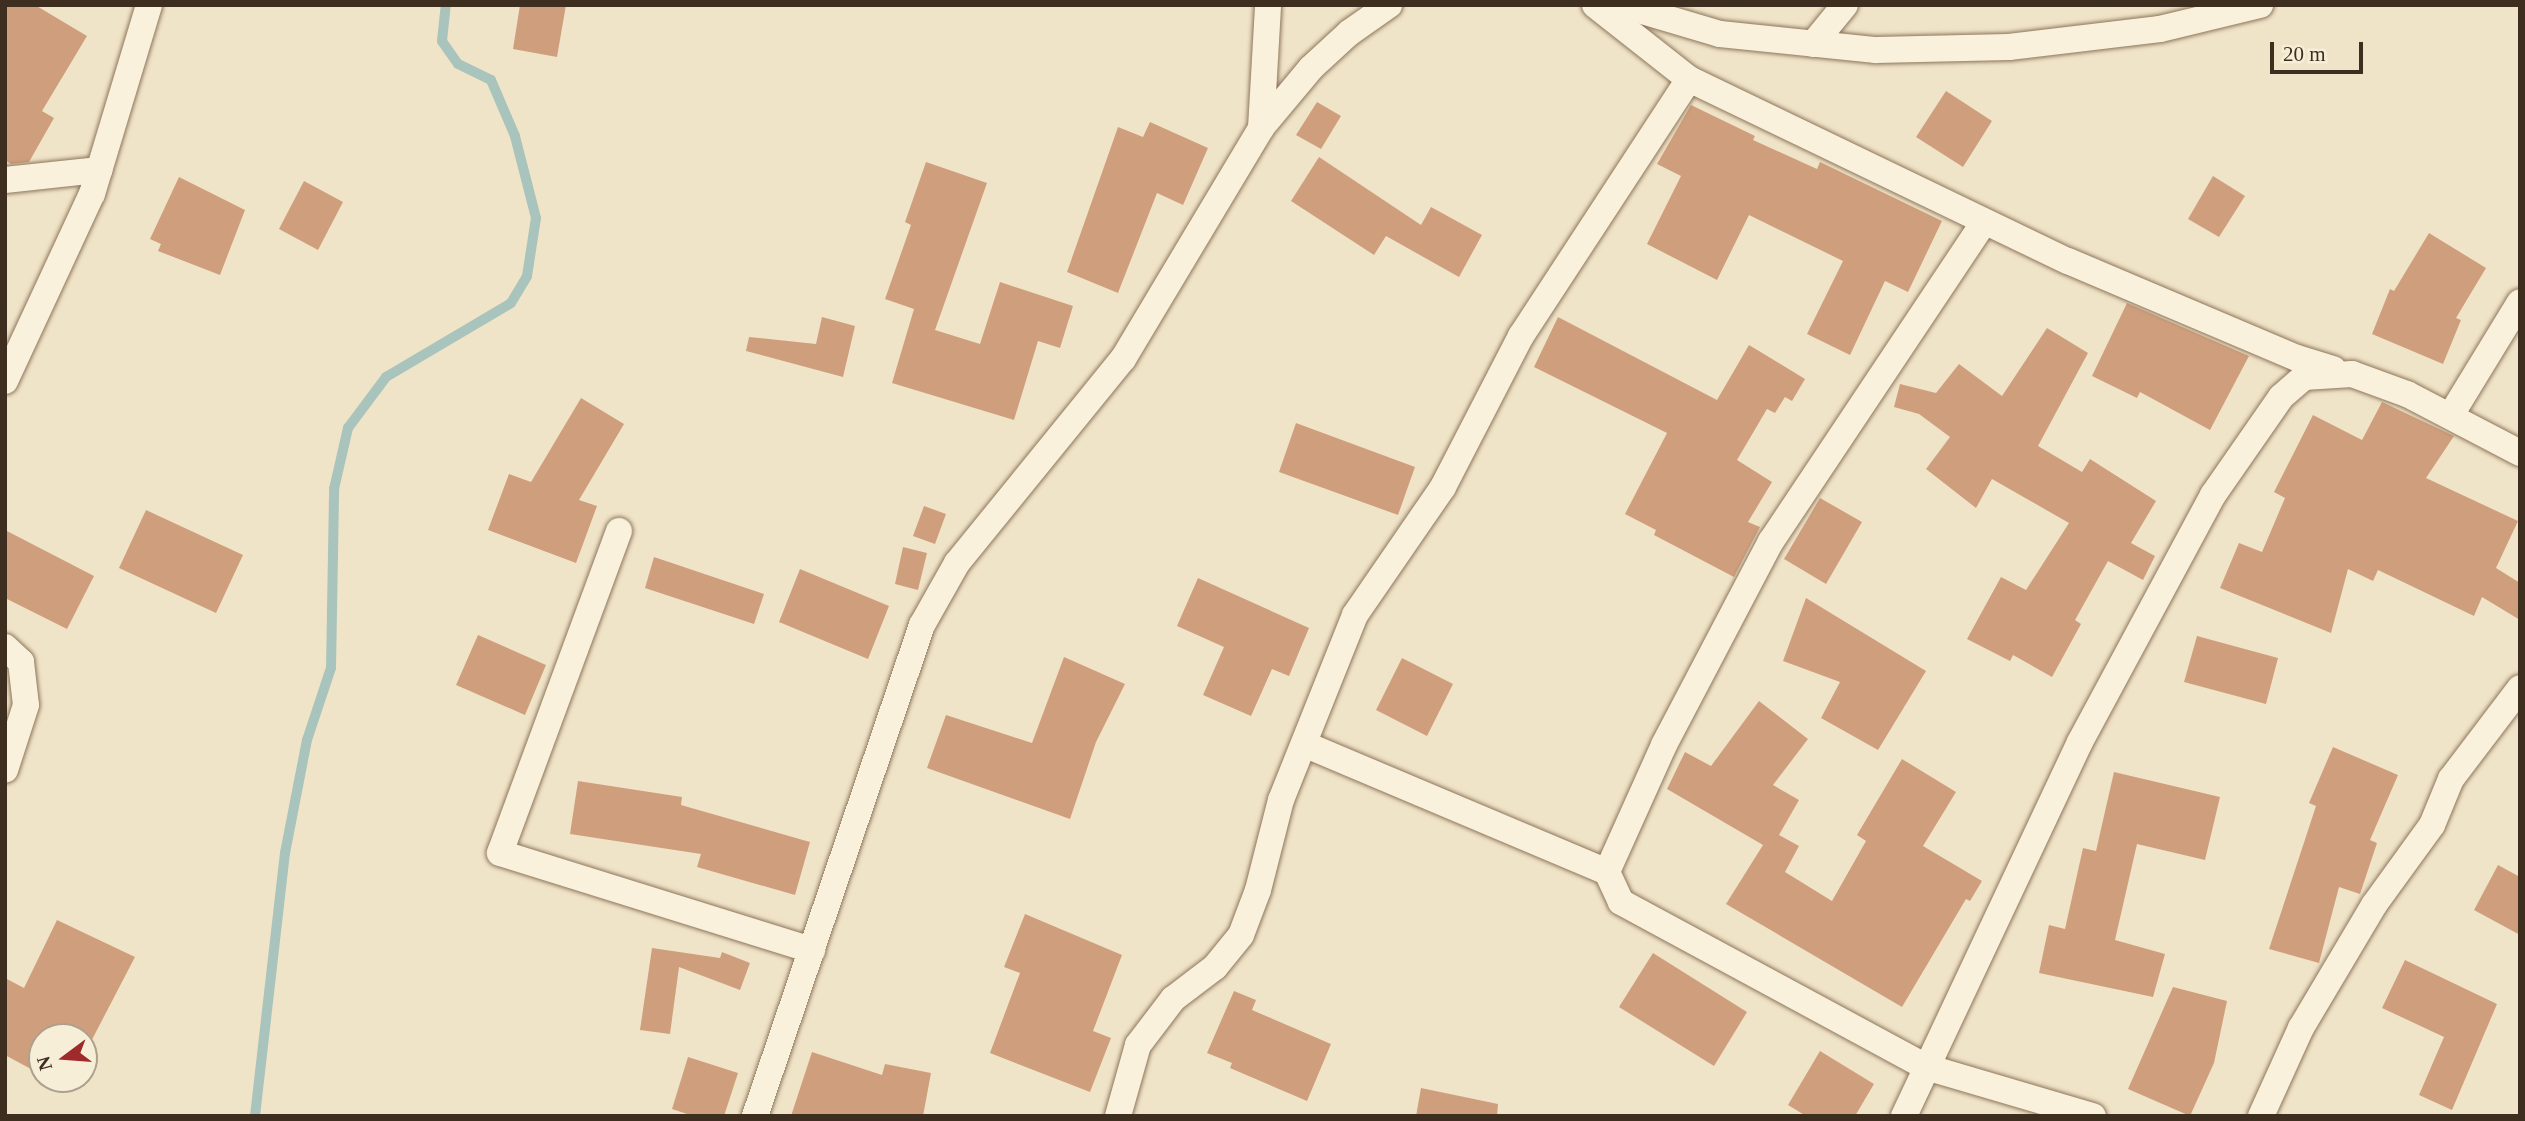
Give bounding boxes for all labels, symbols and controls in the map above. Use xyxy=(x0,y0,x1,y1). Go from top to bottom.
scale bar xyxy=(2273,28,2366,72)
text: 20 m xyxy=(2283,42,2326,66)
north arrow xyxy=(28,1023,98,1093)
text: N xyxy=(32,1054,56,1073)

